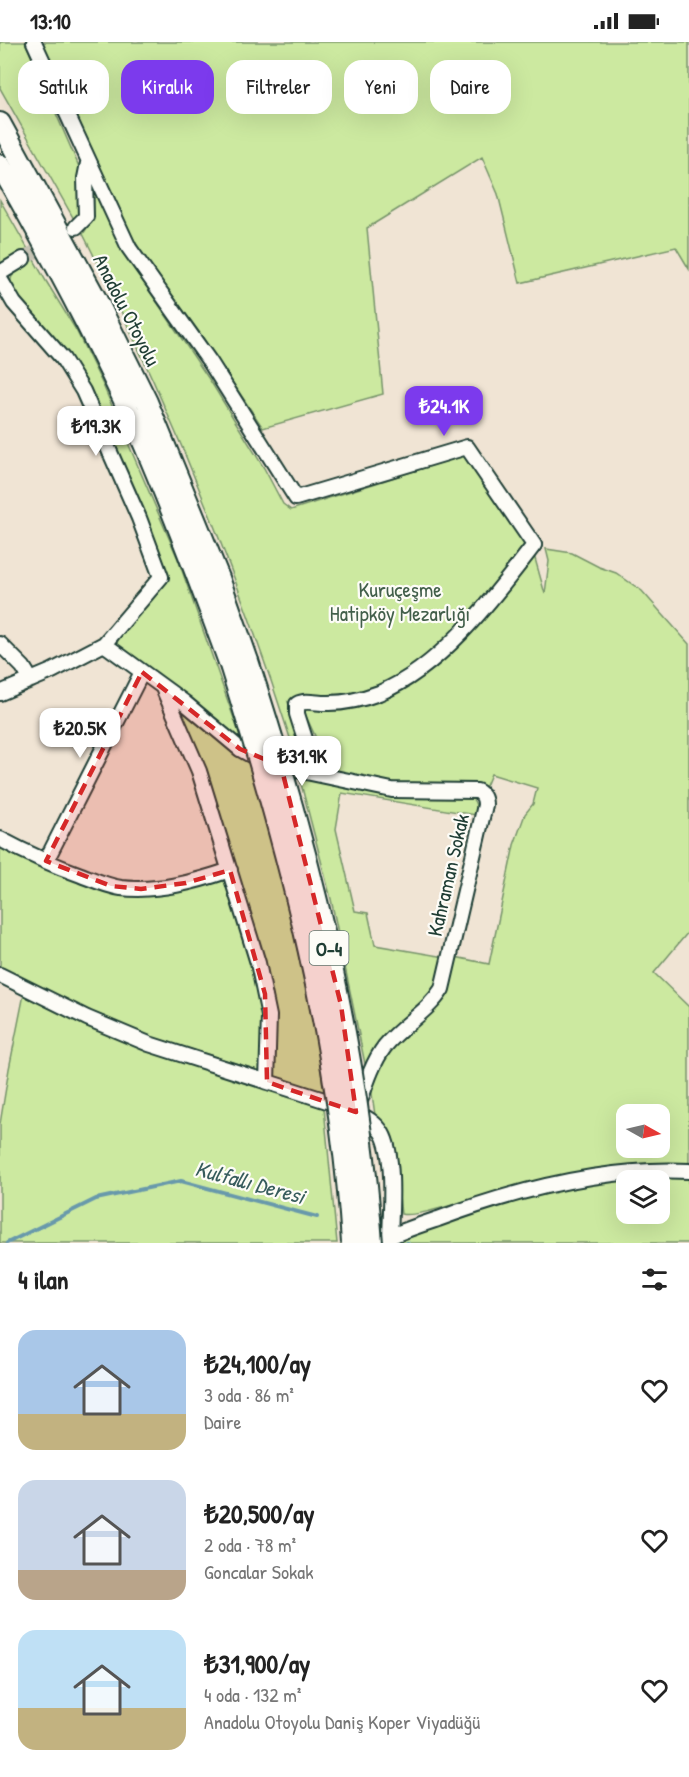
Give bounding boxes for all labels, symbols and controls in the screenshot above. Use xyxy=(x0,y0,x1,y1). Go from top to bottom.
text: 13:10 xyxy=(30,6,71,36)
chip: Satılık xyxy=(18,60,109,114)
chip: Kiralık xyxy=(121,60,214,114)
chip: Filtreler xyxy=(226,60,332,114)
chip: Yeni xyxy=(344,60,418,114)
chip: Daire xyxy=(430,60,511,114)
street label: Anadolu Otoyolu xyxy=(86,249,168,372)
pin: ₺24.1K xyxy=(395,386,493,437)
text: ₺24.1K xyxy=(419,392,469,419)
pin: ₺19.3K xyxy=(47,406,145,457)
text: ₺19.3K xyxy=(71,412,121,439)
park label: Kuruçeşme Hatipköy Mezarlığı xyxy=(330,575,470,628)
pin: ₺20.5K xyxy=(31,708,129,759)
text: ₺20.5K xyxy=(54,714,106,741)
pin: ₺31.9K xyxy=(253,736,351,787)
text: ₺31.9K xyxy=(277,742,327,769)
street label: Kahraman Sokak xyxy=(420,811,476,939)
road number: O-4 xyxy=(310,931,348,965)
north arrow xyxy=(616,1104,670,1158)
map controls xyxy=(616,1104,670,1224)
water label: Kulfallı Deresi xyxy=(192,1153,310,1212)
button: layers xyxy=(616,1170,670,1224)
text: 4 ilan xyxy=(18,1262,68,1297)
icon: filters xyxy=(638,1263,671,1296)
text: ₺24,100/ay xyxy=(204,1346,311,1381)
icon: home xyxy=(66,1354,138,1426)
icon: heart xyxy=(638,1374,671,1407)
text: 3 oda · 86 m² xyxy=(204,1381,294,1408)
text: Daire xyxy=(204,1408,241,1435)
text: ₺20,500/ay xyxy=(204,1496,314,1531)
icon: home xyxy=(66,1504,138,1576)
icon: heart xyxy=(638,1524,671,1557)
text: 2 oda · 78 m² xyxy=(204,1531,296,1558)
text: Goncalar Sokak xyxy=(204,1558,313,1585)
text: ₺31,900/ay xyxy=(204,1646,310,1681)
icon: home xyxy=(66,1654,138,1726)
icon: heart xyxy=(638,1674,671,1707)
text: 4 oda · 132 m² xyxy=(204,1681,301,1708)
text: Anadolu Otoyolu Daniş Koper Viyadüğü xyxy=(204,1708,480,1735)

